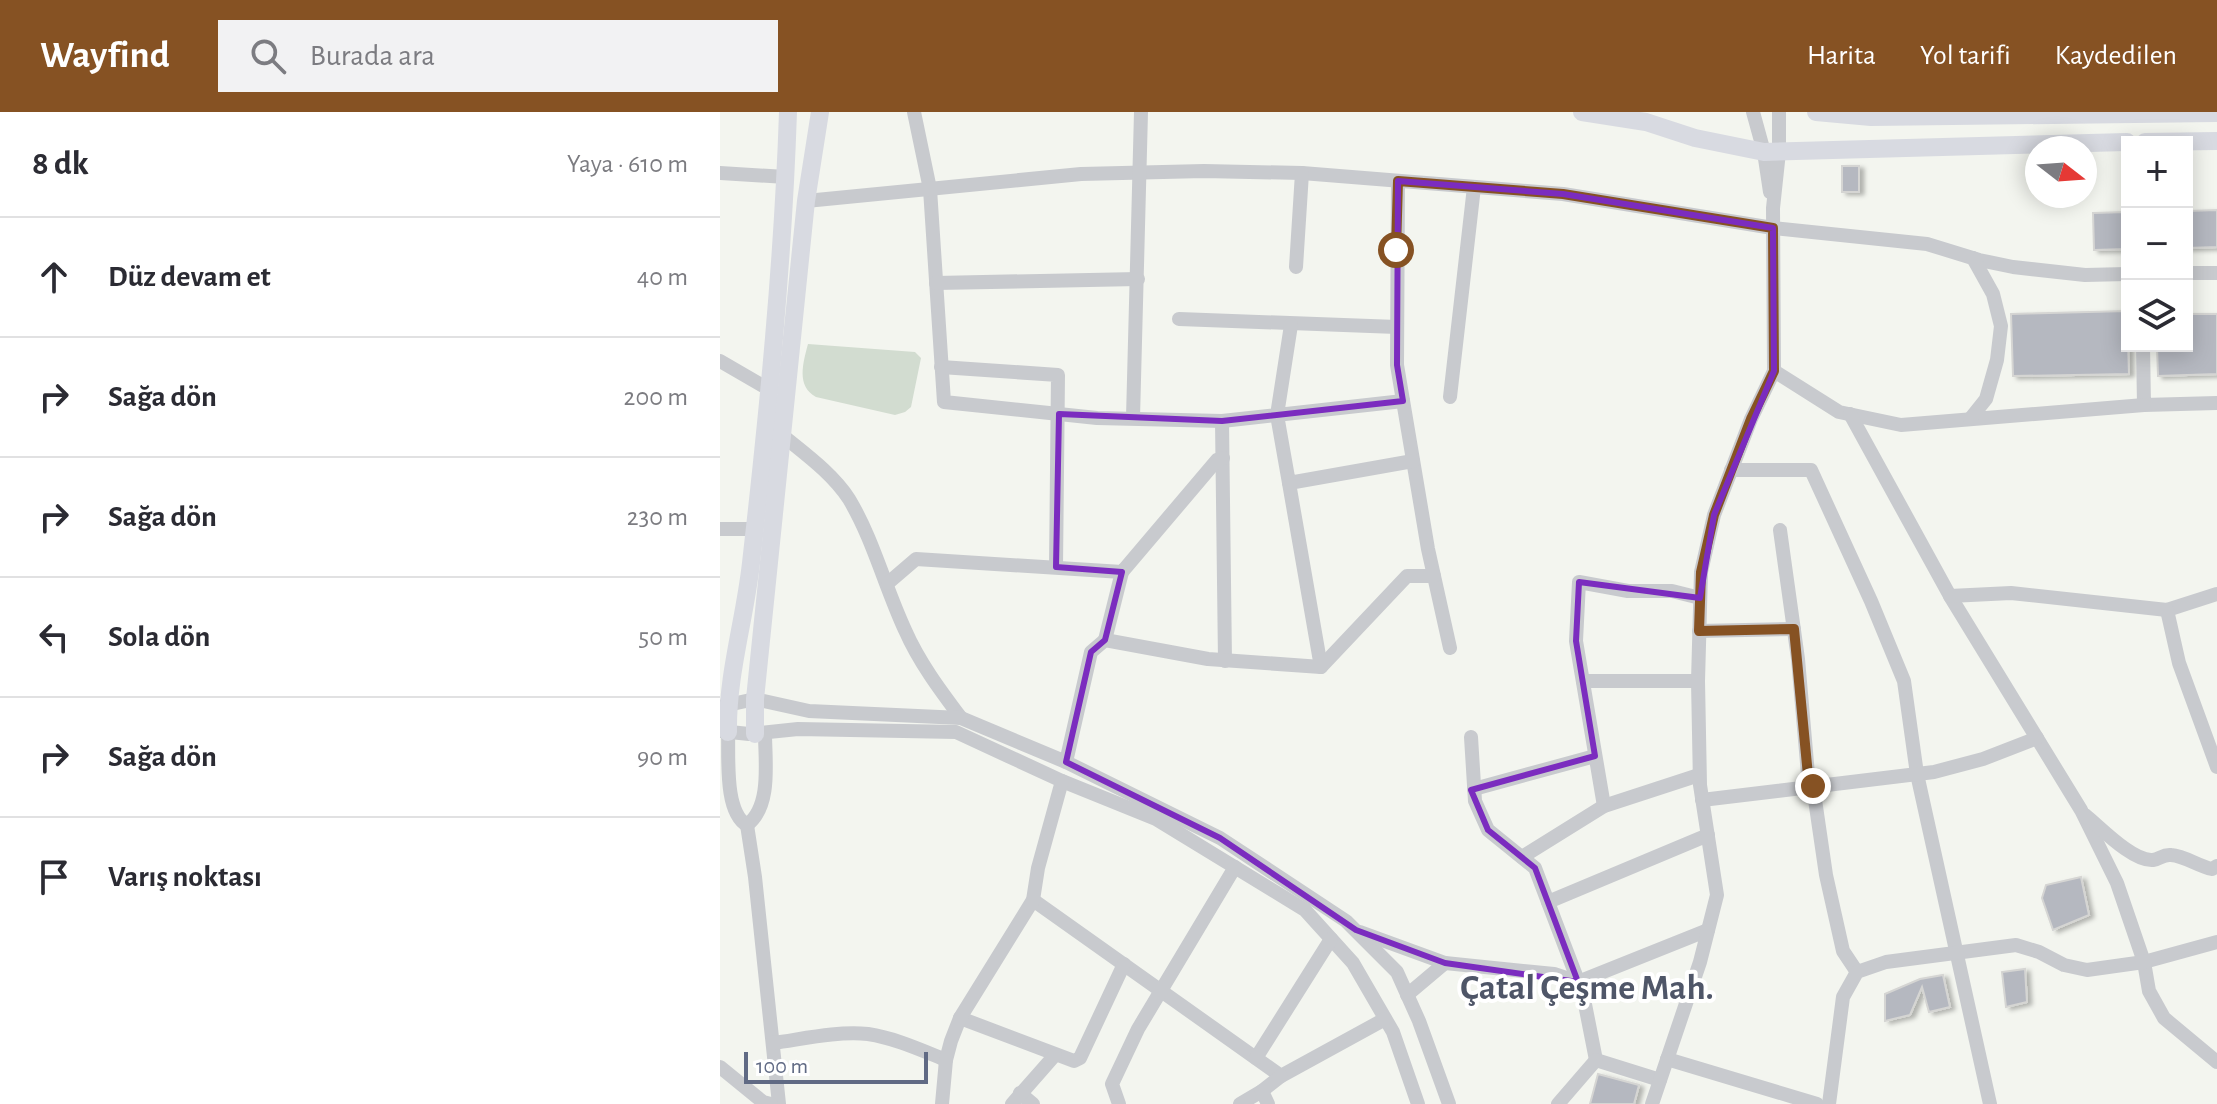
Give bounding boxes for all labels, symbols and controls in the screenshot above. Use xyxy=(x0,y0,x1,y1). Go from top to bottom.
search box xyxy=(218,20,778,92)
icon: search xyxy=(246,34,290,78)
text: Wayfind xyxy=(40,37,170,75)
text: Burada ara xyxy=(310,41,435,71)
text: Harita xyxy=(1807,42,1876,70)
text: Yol tarifi xyxy=(1920,42,2011,70)
text: Kaydedilen xyxy=(2055,42,2177,70)
north arrow xyxy=(2025,136,2097,208)
map controls xyxy=(2121,136,2193,352)
button: + xyxy=(2121,136,2193,208)
text: 8 dk xyxy=(32,147,89,181)
text: Yaya · 610 m xyxy=(567,151,688,177)
button: − xyxy=(2121,208,2193,280)
route start xyxy=(1378,232,1414,268)
icon: ahead xyxy=(32,255,76,299)
text: Düz devam et xyxy=(108,262,271,292)
text: 40 m xyxy=(637,264,688,290)
button: layers xyxy=(2121,280,2193,352)
icon: right xyxy=(32,375,76,419)
text: Sağa dön xyxy=(108,382,217,412)
text: 200 m xyxy=(624,384,688,410)
icon: right xyxy=(32,495,76,539)
text: Sağa dön xyxy=(108,502,217,532)
text: 230 m xyxy=(627,504,688,530)
icon: left xyxy=(32,615,76,659)
text: Sola dön xyxy=(108,622,210,652)
text: 50 m xyxy=(638,624,688,650)
icon: right xyxy=(32,735,76,779)
text: Sağa dön xyxy=(108,742,217,772)
text: 90 m xyxy=(637,744,688,770)
route end xyxy=(1795,768,1831,804)
icon: arrive xyxy=(32,855,76,899)
text: Varış noktası xyxy=(108,862,262,892)
district label: Çatal Çeşme Mah. xyxy=(1460,970,1714,1006)
scale bar xyxy=(744,1048,928,1084)
text: 100 m xyxy=(756,1055,808,1077)

